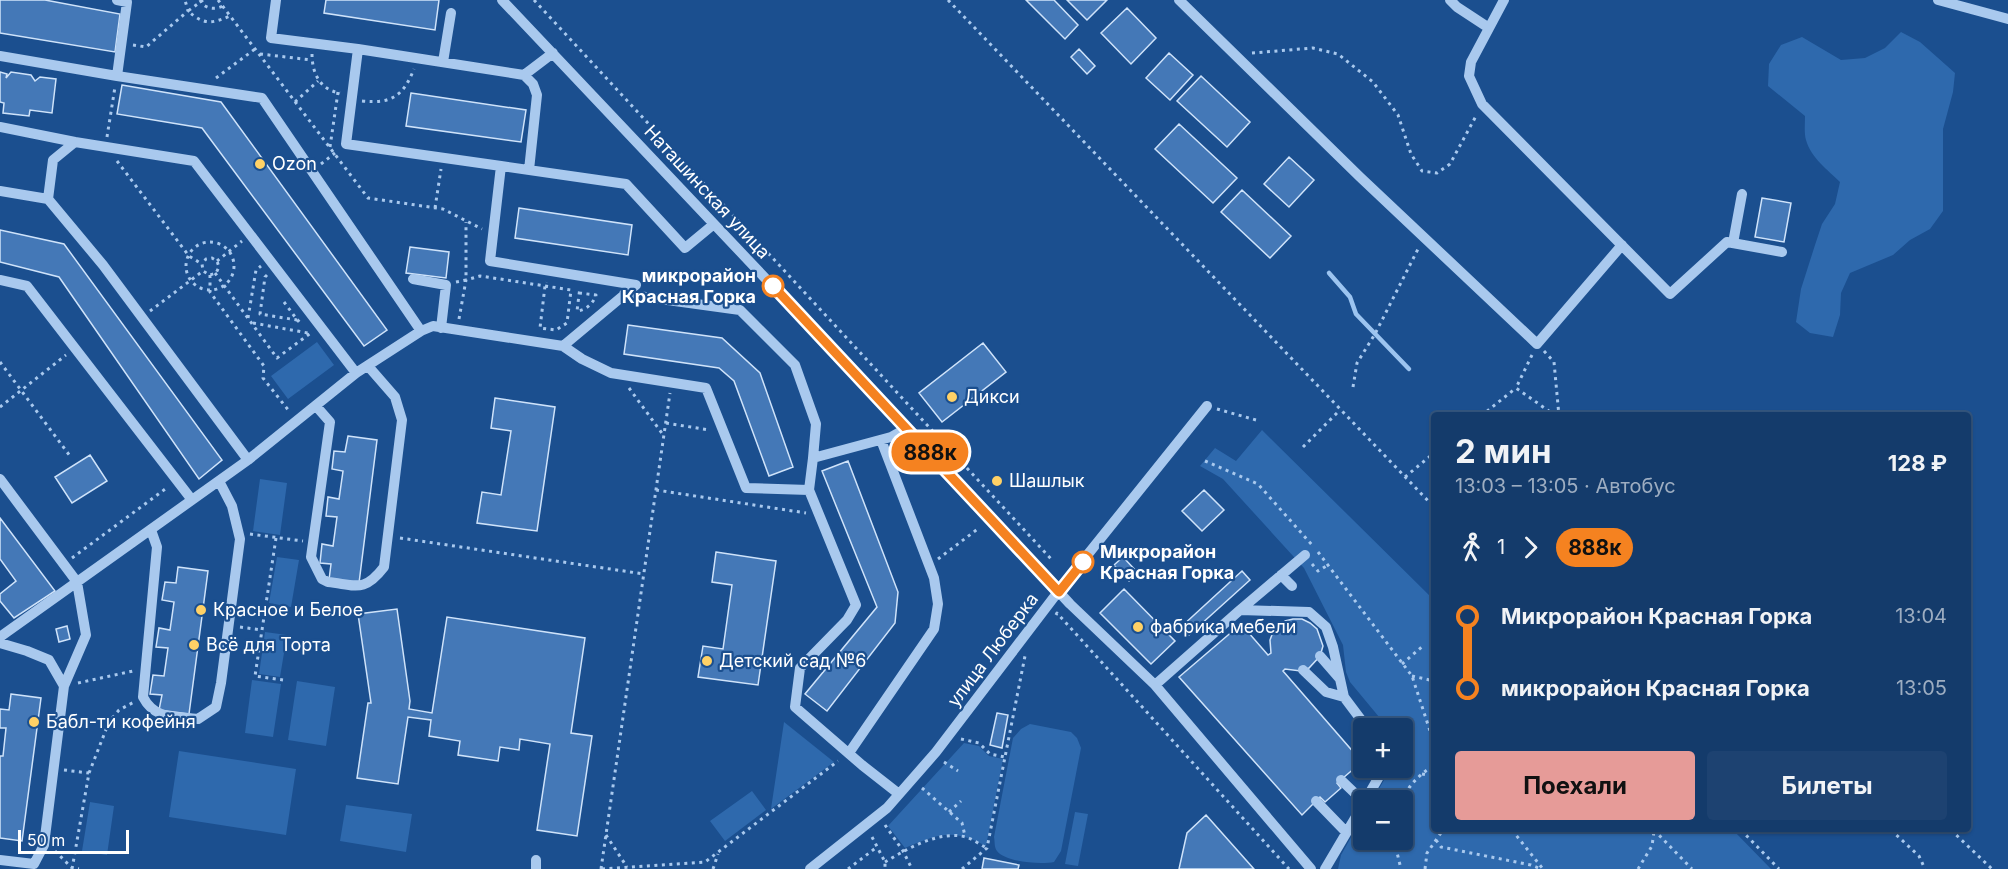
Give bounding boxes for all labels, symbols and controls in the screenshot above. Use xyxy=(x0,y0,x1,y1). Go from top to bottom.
street label: Наташинская улица xyxy=(640,121,775,263)
place label: Ozon xyxy=(272,153,317,174)
marker: Ozon xyxy=(253,157,267,171)
place label: микрорайон Красная Горка xyxy=(622,265,756,307)
marker: микрорайон Красная Горка xyxy=(762,275,784,297)
place label: Дикси xyxy=(964,386,1020,407)
marker: Дикси xyxy=(945,390,959,404)
text: 2 мин xyxy=(1455,431,1552,471)
line badge: 888к xyxy=(888,432,972,472)
text: 888к xyxy=(903,440,957,465)
text: 128 ₽ xyxy=(1888,450,1947,476)
place label: Шашлык xyxy=(1009,470,1085,491)
marker: Шашлык xyxy=(990,474,1004,488)
text: 13:03 – 13:05 · Автобус xyxy=(1455,474,1676,498)
icon: walk xyxy=(1455,531,1488,564)
icon: forward xyxy=(1514,531,1547,564)
text: 1 xyxy=(1497,535,1505,559)
text: 888к xyxy=(1568,535,1621,560)
place label: Микрорайон Красная Горка xyxy=(1100,541,1234,583)
marker: Микрорайон Красная Горка xyxy=(1072,551,1094,573)
street label: улица Люберка xyxy=(943,589,1042,711)
place label: Красное и Белое xyxy=(213,599,363,620)
marker: Красное и Белое xyxy=(194,603,208,617)
text: Микрорайон Красная Горка xyxy=(1501,603,1812,629)
text: 13:04 xyxy=(1895,604,1947,628)
place label: фабрика мебели xyxy=(1150,616,1296,637)
marker: фабрика мебели xyxy=(1131,620,1145,634)
place label: Всё для Торта xyxy=(206,634,331,655)
marker: Всё для Торта xyxy=(187,638,201,652)
place label: Детский сад №6 xyxy=(719,650,866,671)
marker: Детский сад №6 xyxy=(700,654,714,668)
text: микрорайон Красная Горка xyxy=(1501,675,1810,701)
text: 13:05 xyxy=(1896,676,1947,700)
place label: Бабл-ти кофейня xyxy=(46,711,196,732)
marker: Бабл-ти кофейня xyxy=(27,715,41,729)
map controls xyxy=(1353,718,1413,850)
button: + xyxy=(1353,718,1413,778)
button: Поехали xyxy=(1455,751,1695,820)
button: Билеты xyxy=(1707,751,1947,820)
button: − xyxy=(1353,790,1413,850)
scale bar xyxy=(18,827,129,854)
text: 50 m xyxy=(27,830,65,850)

